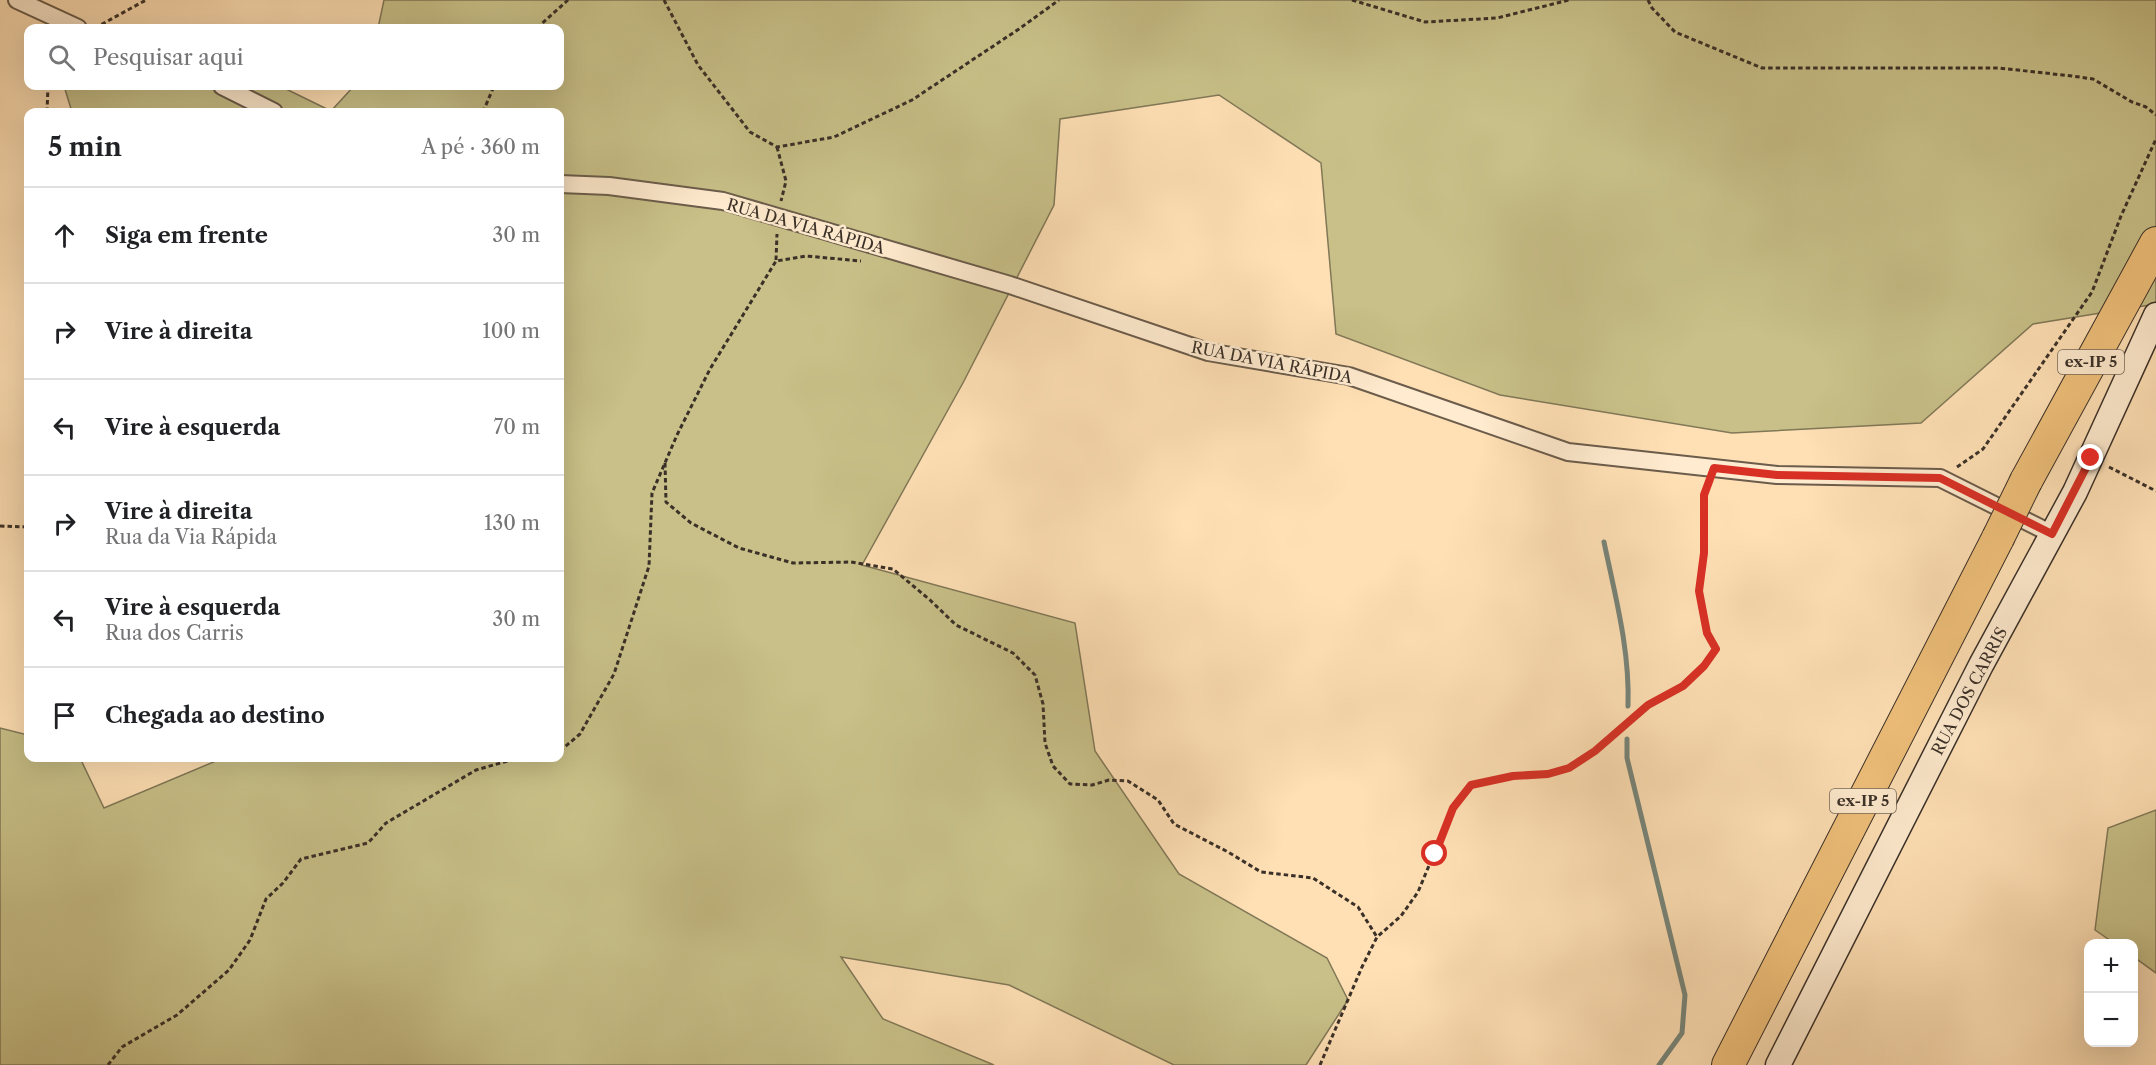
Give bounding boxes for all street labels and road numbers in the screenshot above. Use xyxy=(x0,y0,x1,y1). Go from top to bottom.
street label: RUA DA VIA RÁPIDA xyxy=(725,194,888,258)
street label: RUA DA VIA RÁPIDA xyxy=(1190,337,1355,388)
road number: ex-IP 5 xyxy=(2058,350,2124,374)
street label: RUA DOS CARRIS xyxy=(1927,624,2011,758)
road number: ex-IP 5 xyxy=(1830,789,1896,813)

